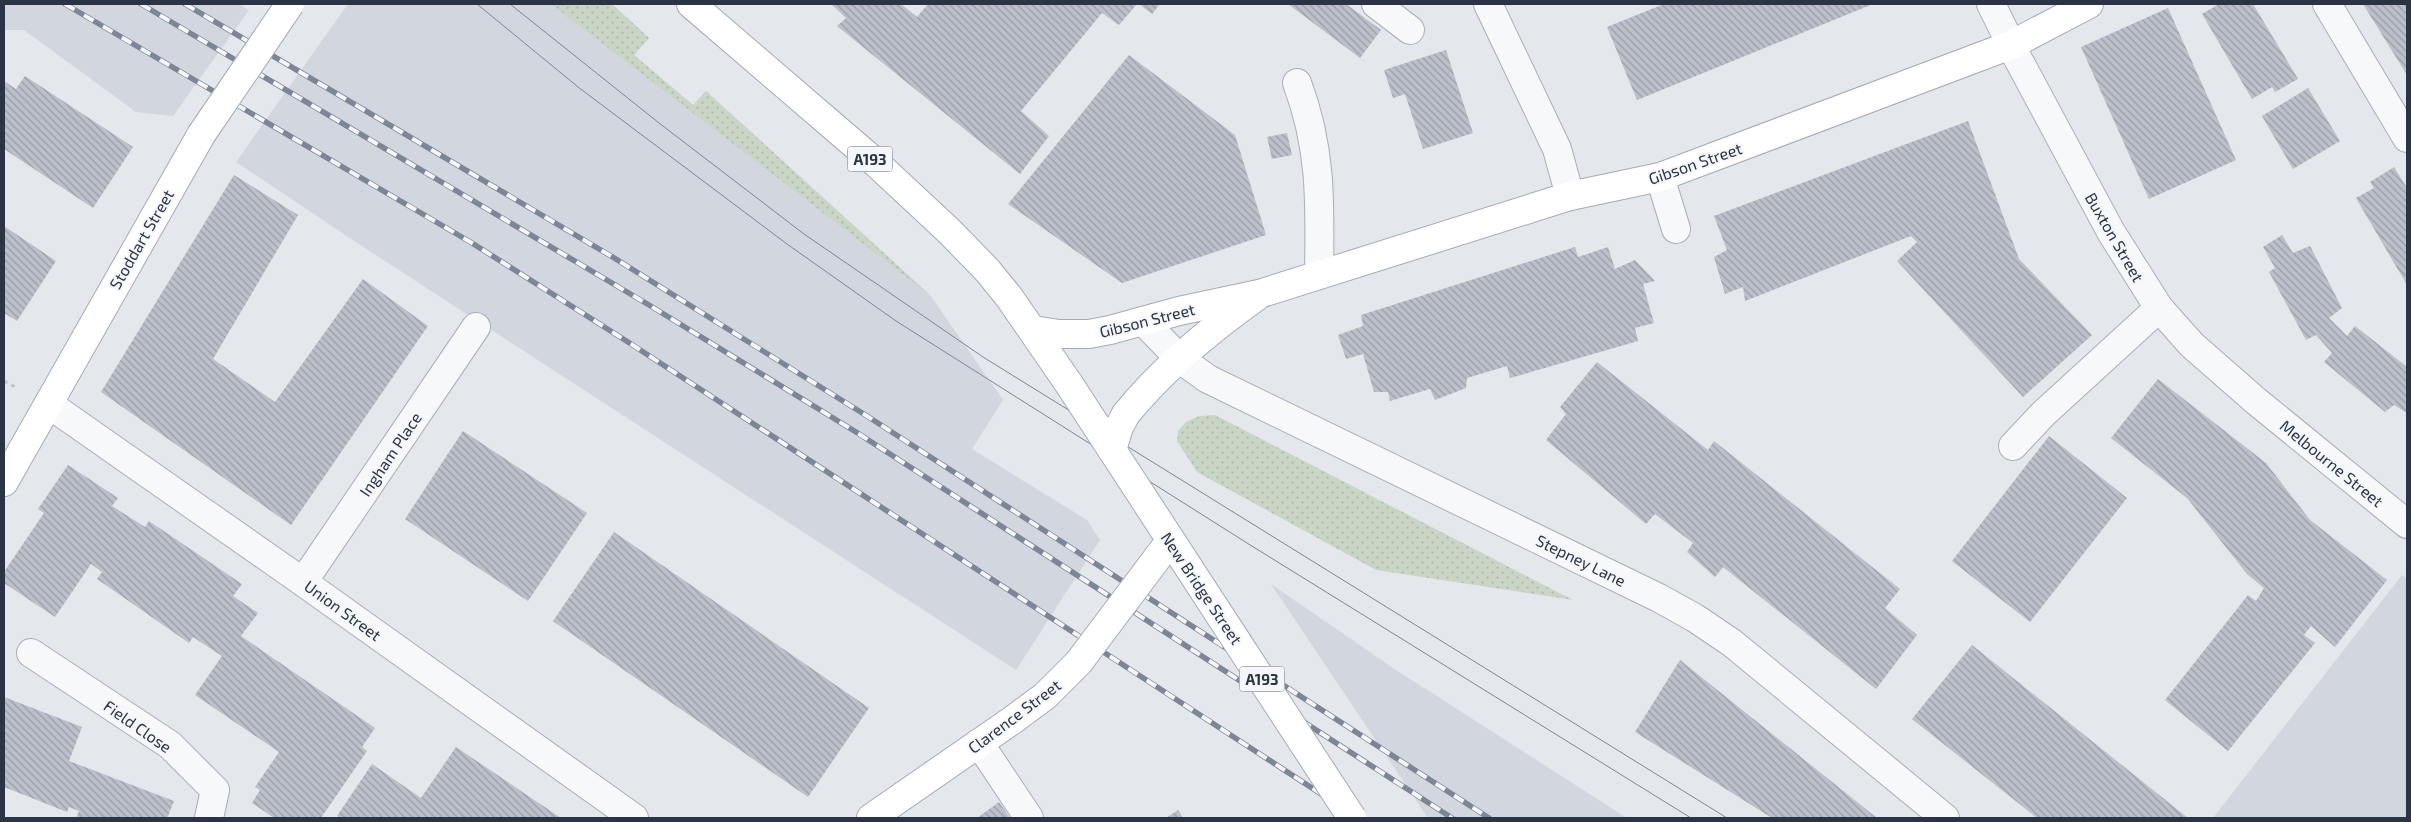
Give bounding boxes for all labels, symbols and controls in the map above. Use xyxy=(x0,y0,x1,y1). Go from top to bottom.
street label: Gibson Street xyxy=(1646,138,1744,188)
road number: A193 xyxy=(848,146,892,172)
street label: Stoddart Street xyxy=(105,186,177,292)
street label: Buxton Street xyxy=(2082,189,2148,285)
street label: Gibson Street xyxy=(1097,299,1197,341)
street label: Ingham Place xyxy=(355,408,425,500)
street label: Melbourne Street xyxy=(2277,416,2387,510)
street label: New Bridge Street xyxy=(1157,528,1247,648)
street label: Stepney Lane xyxy=(1533,530,1629,590)
street label: Union Street xyxy=(301,576,385,644)
road number: A193 xyxy=(1240,666,1284,692)
street label: Clarence Street xyxy=(964,675,1064,757)
street label: Field Close xyxy=(100,696,176,756)

